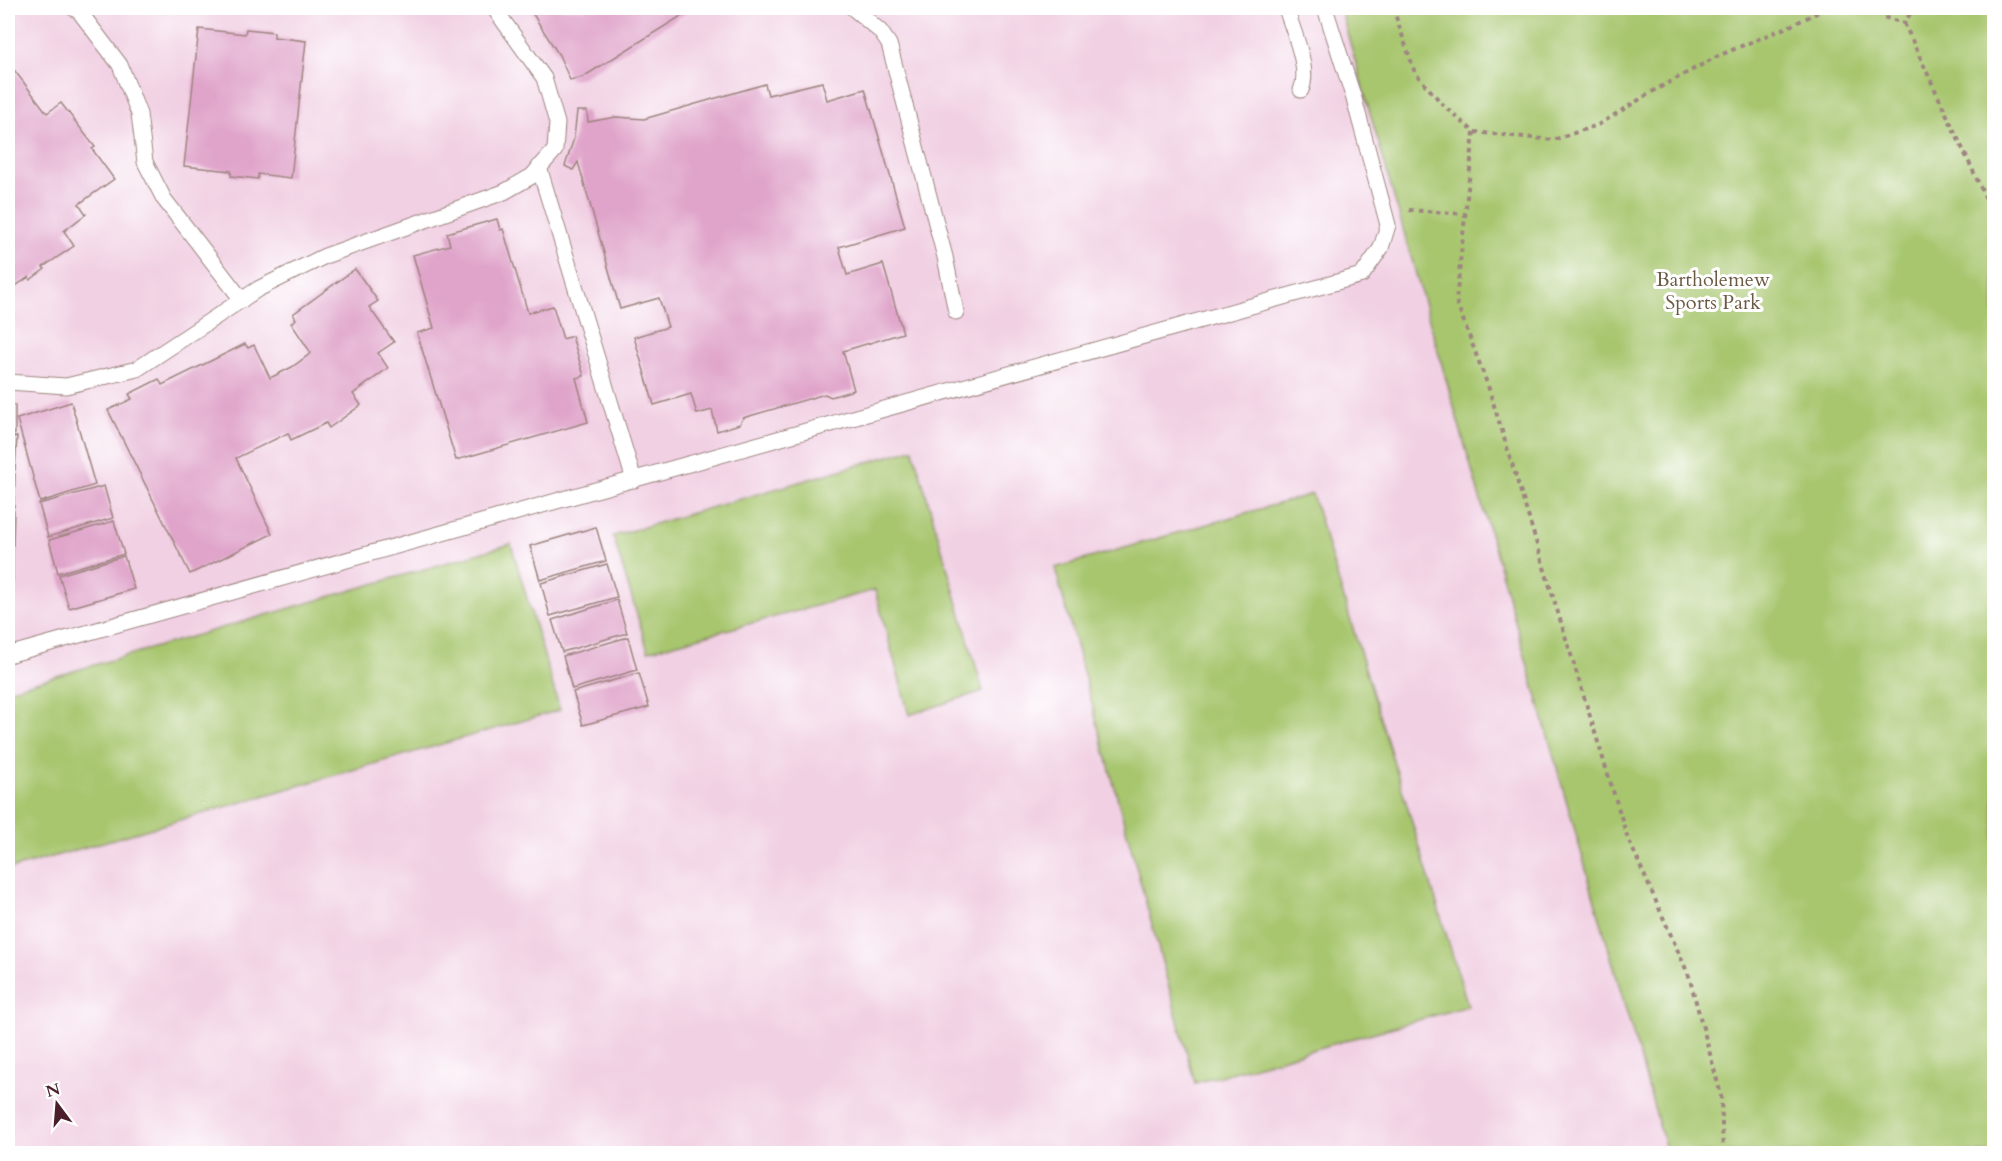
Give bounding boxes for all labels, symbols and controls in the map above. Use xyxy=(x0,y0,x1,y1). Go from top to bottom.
park label: Bartholemew Sports Park xyxy=(1656,266,1770,316)
north arrow xyxy=(27,1074,87,1134)
text: N xyxy=(43,1078,63,1103)

